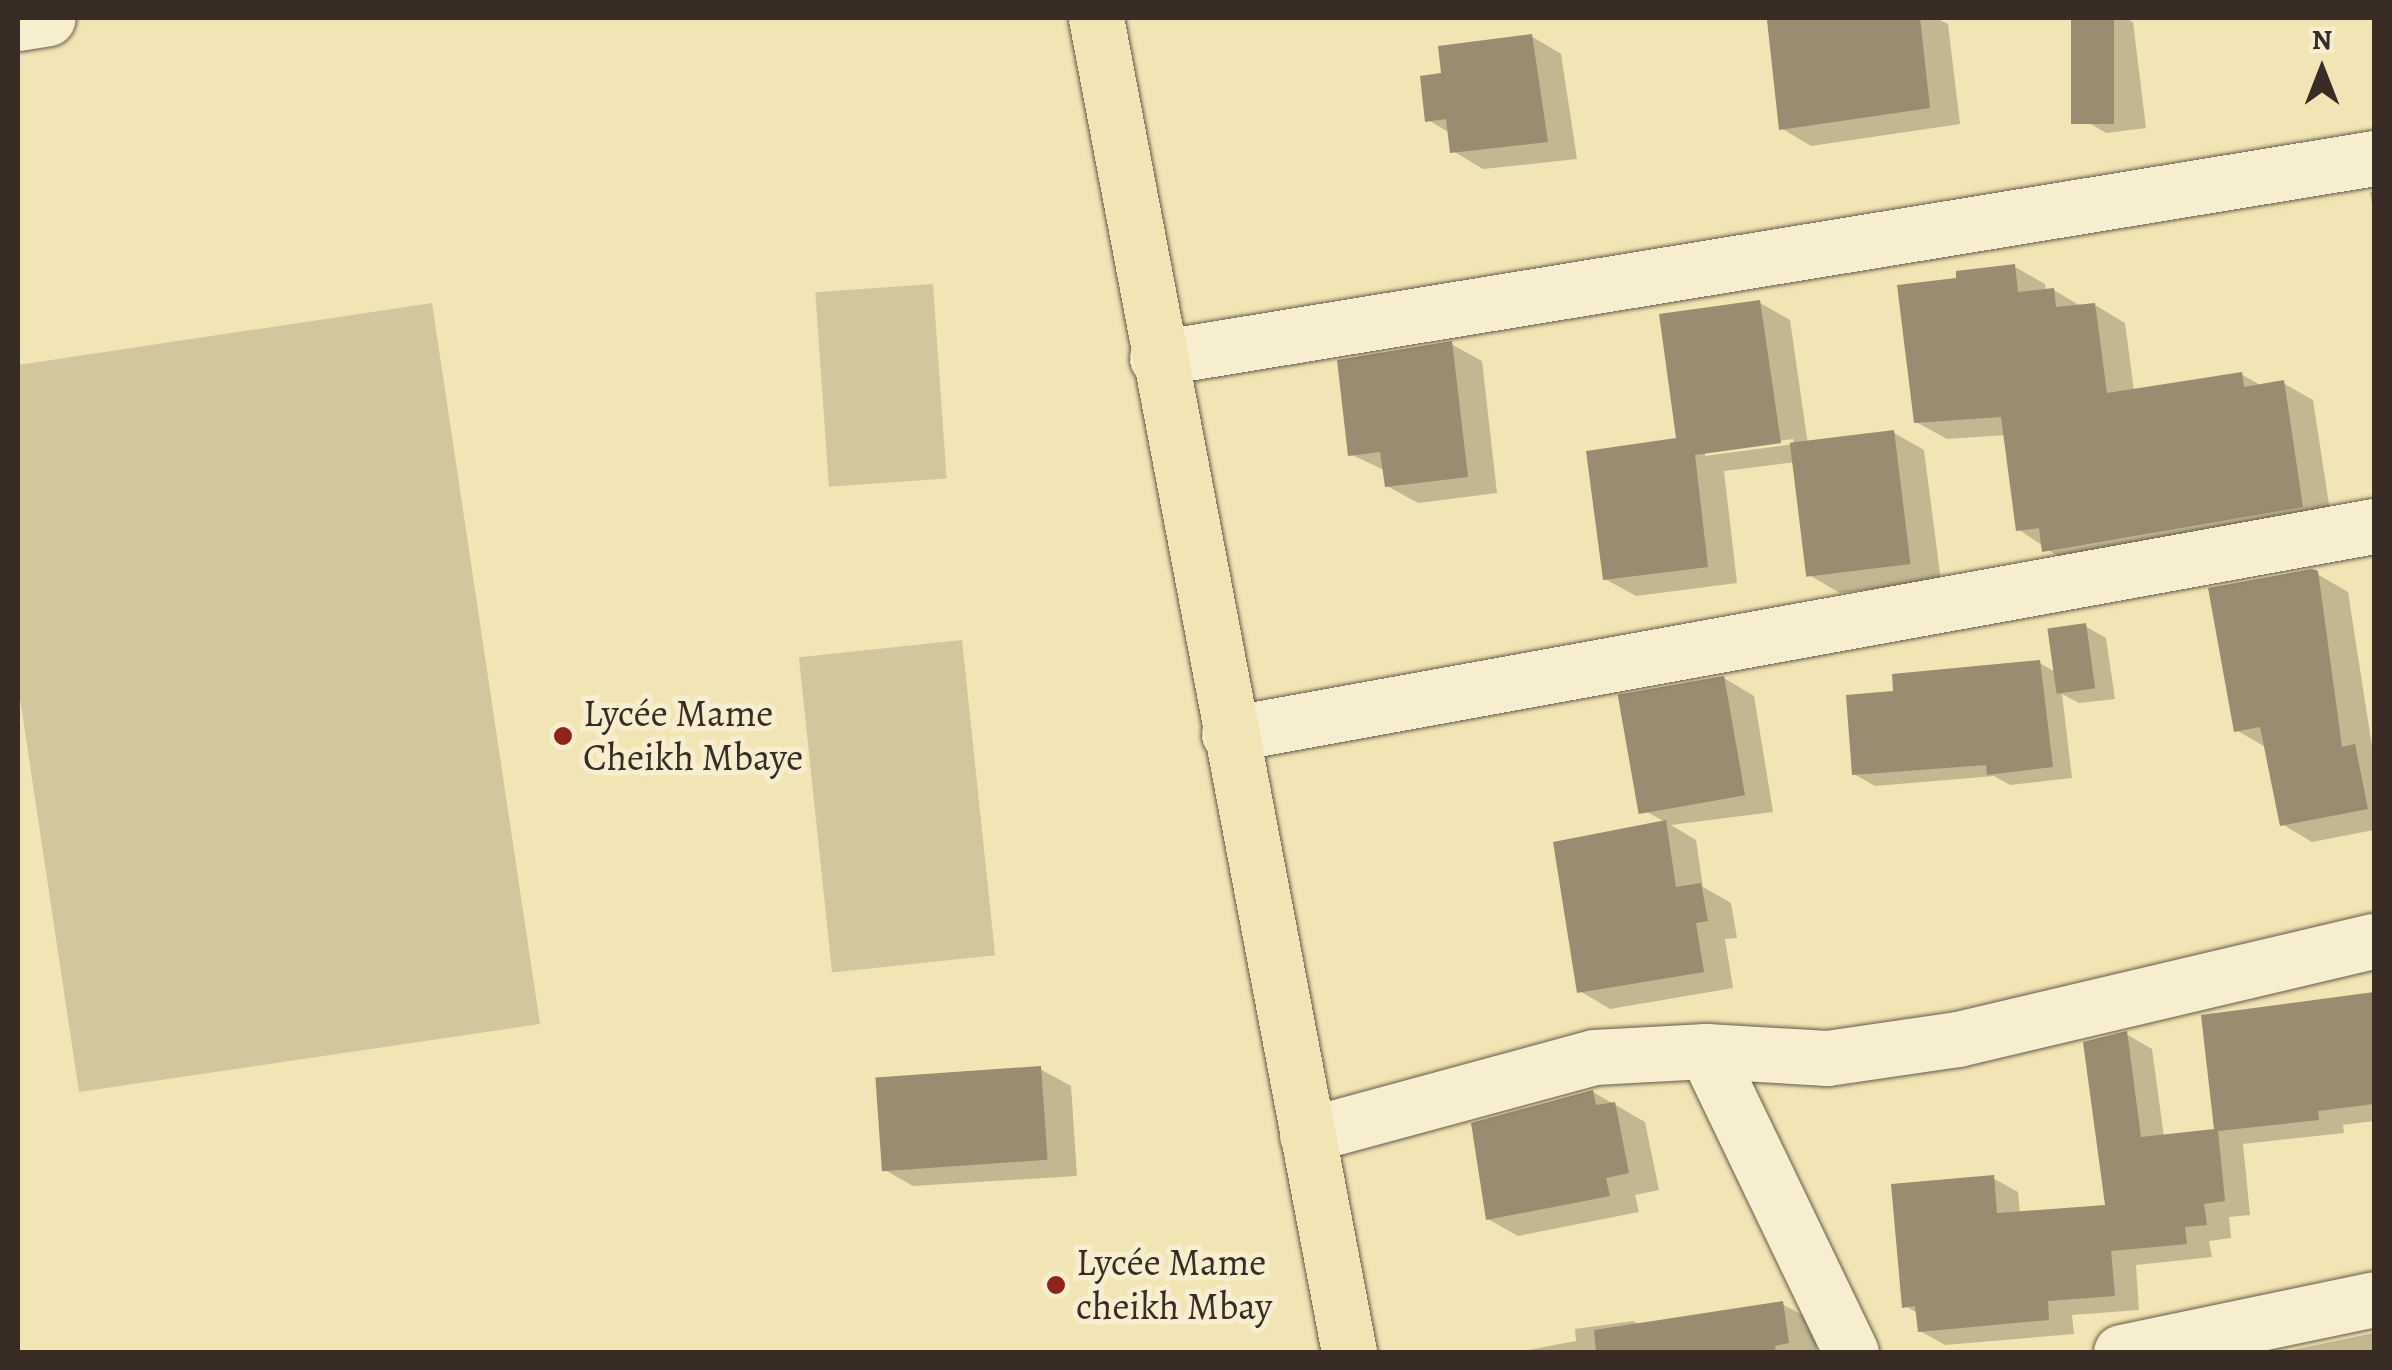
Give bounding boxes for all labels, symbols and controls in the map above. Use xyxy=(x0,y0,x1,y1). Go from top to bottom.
north arrow xyxy=(2272,20,2372,120)
text: N xyxy=(2312,21,2332,59)
place label: Lycée Mame Cheikh Mbaye xyxy=(583,691,803,781)
marker: Lycée Mame Cheikh Mbaye xyxy=(552,725,574,747)
place label: Lycée Mame cheikh Mbay xyxy=(1076,1240,1272,1330)
marker: Lycée Mame cheikh Mbay xyxy=(1045,1274,1067,1296)

